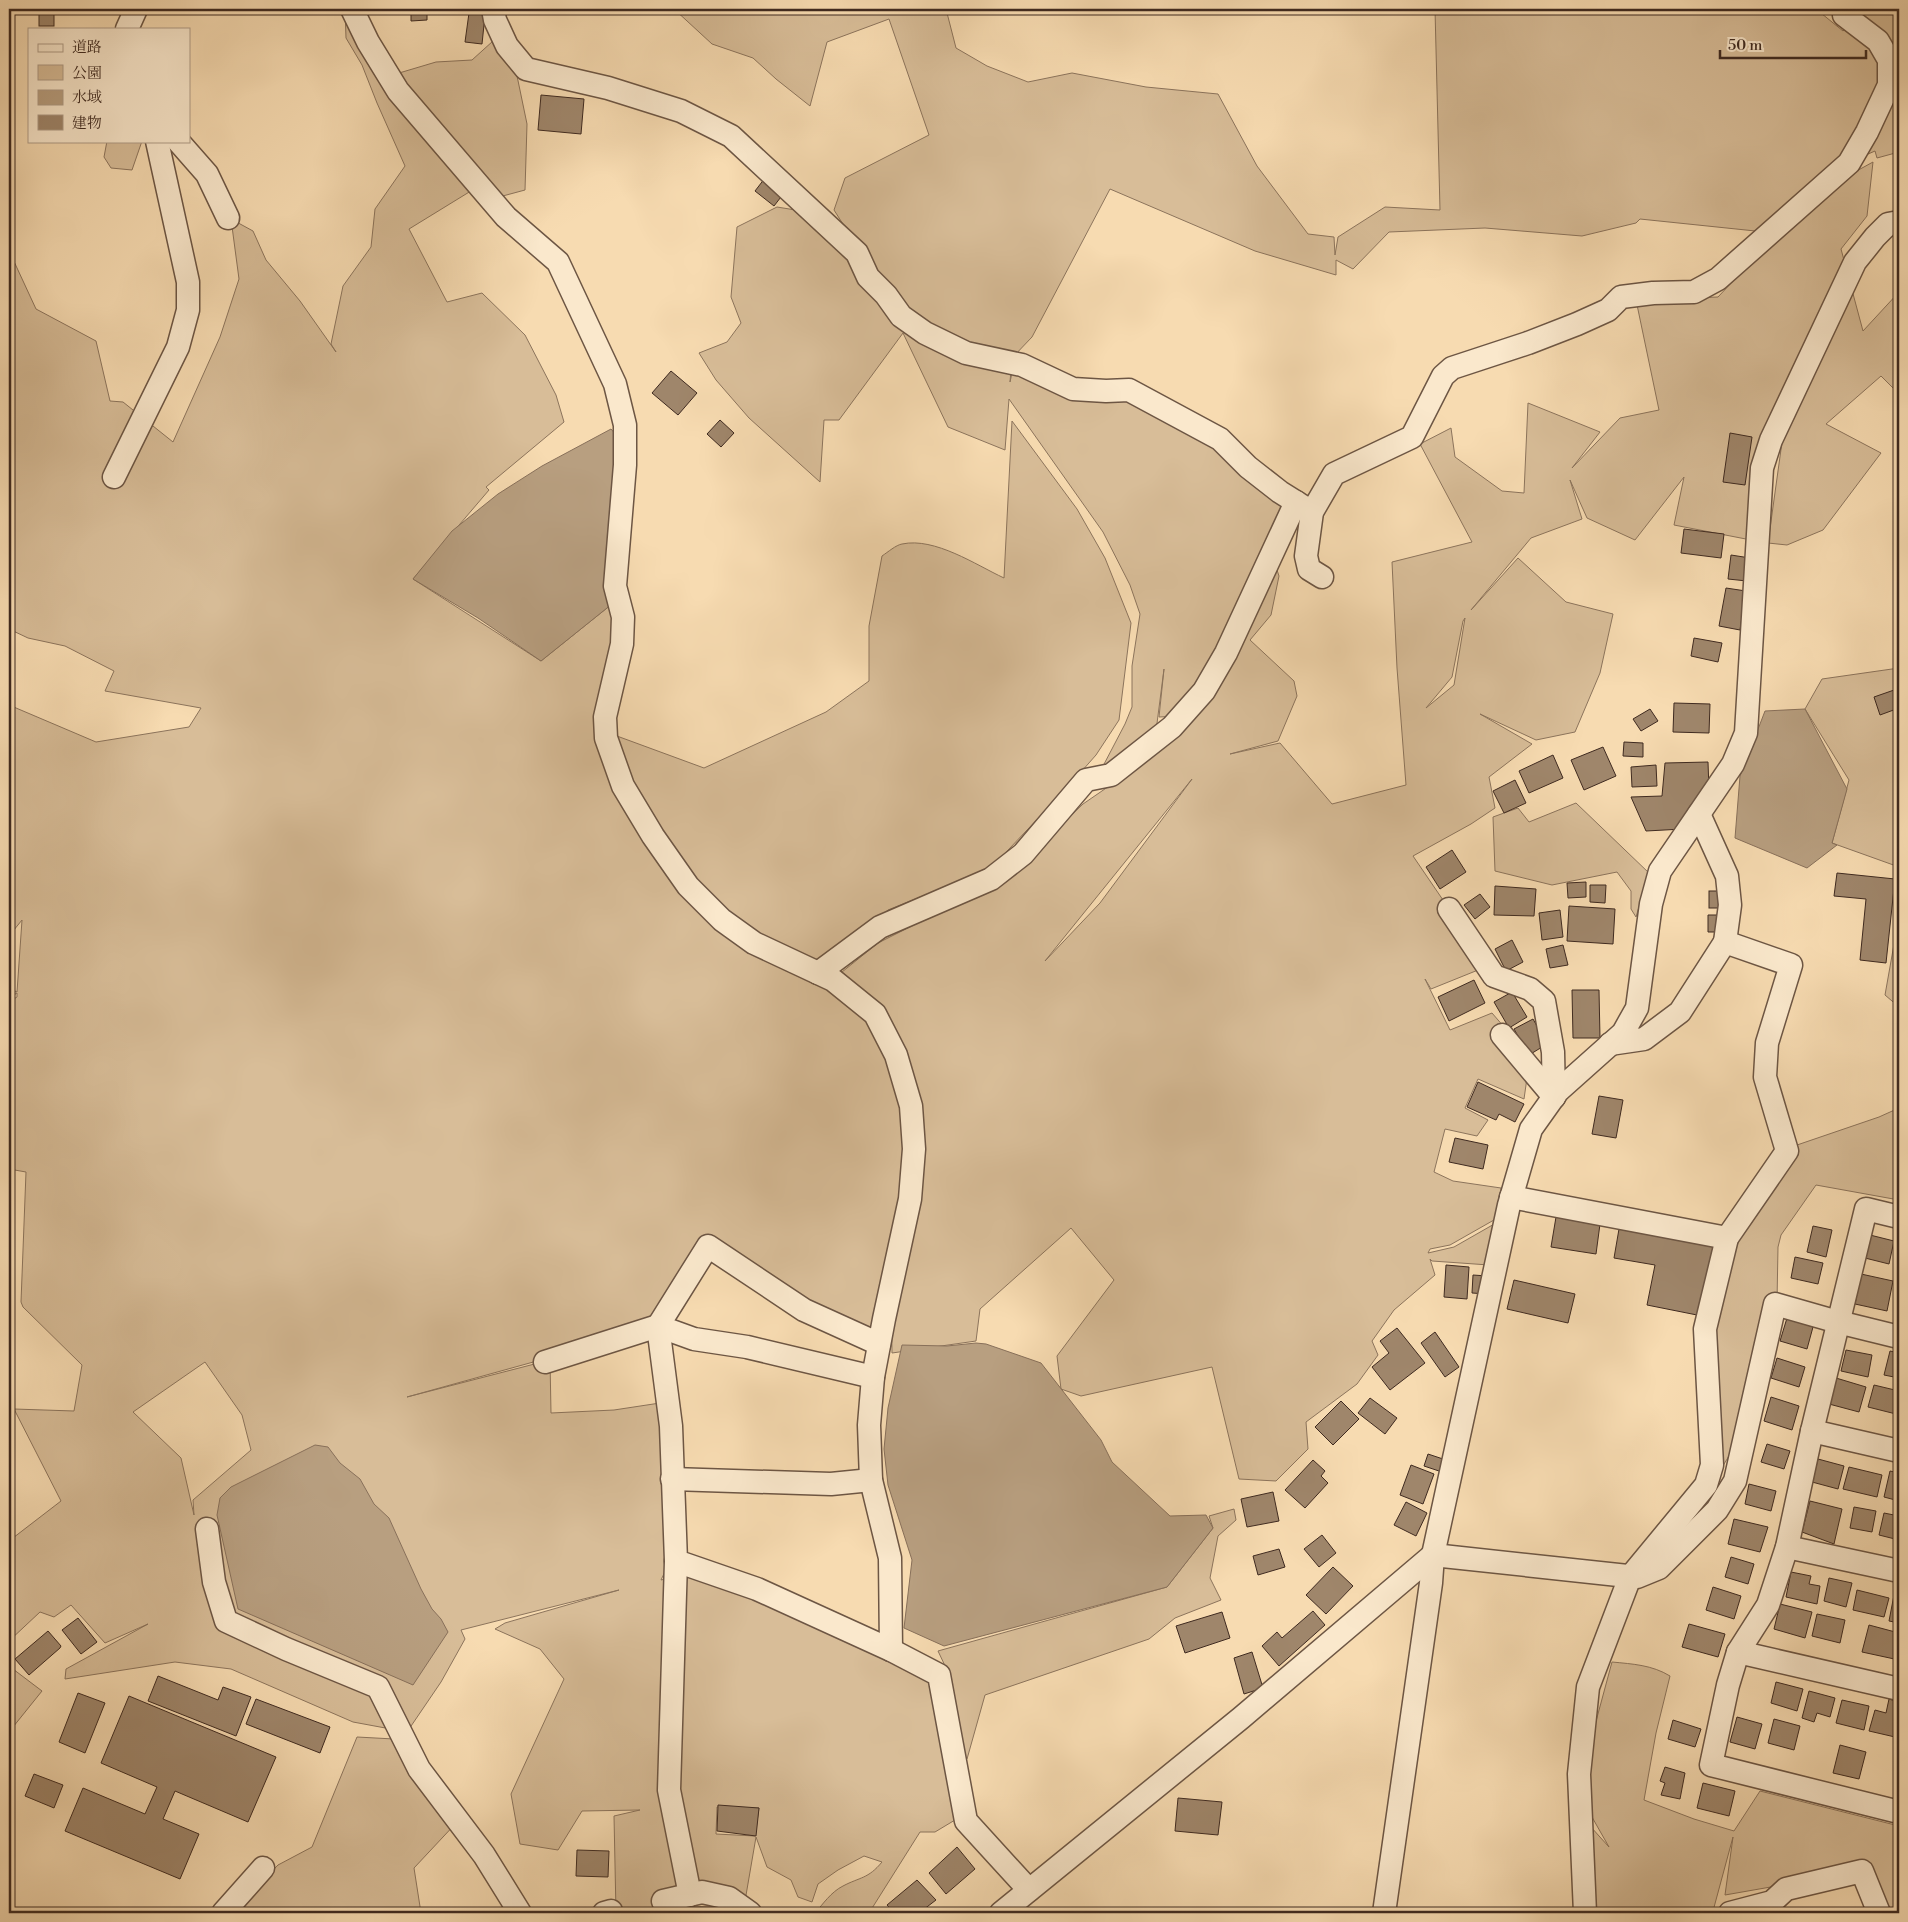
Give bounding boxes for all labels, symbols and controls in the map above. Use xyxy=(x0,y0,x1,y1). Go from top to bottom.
legend xyxy=(28,28,190,142)
scale bar xyxy=(1720,28,1867,60)
text: 50 m xyxy=(1728,36,1762,55)
text: 道路 xyxy=(72,38,102,57)
text: 公園 xyxy=(72,64,102,83)
text: 水域 xyxy=(72,88,102,107)
text: 建物 xyxy=(72,114,102,133)

